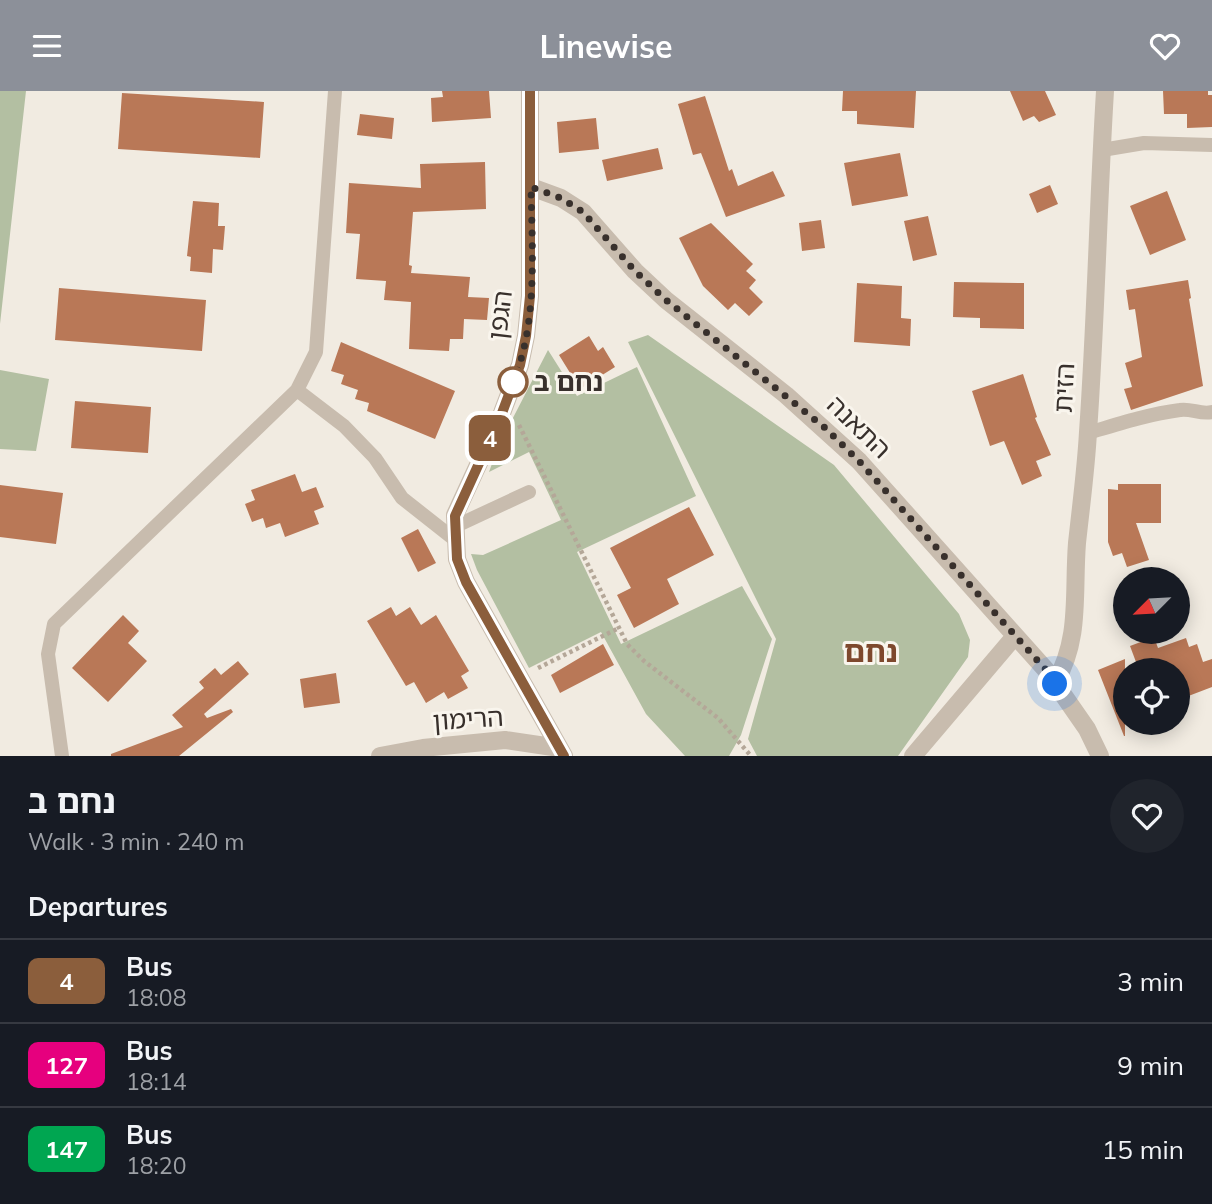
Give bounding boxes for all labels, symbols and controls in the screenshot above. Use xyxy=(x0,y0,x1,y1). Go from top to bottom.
text: Linewise xyxy=(539,26,673,66)
icon: menu xyxy=(28,27,66,65)
icon: heart xyxy=(1146,27,1184,65)
street label: הגפן xyxy=(480,288,519,342)
street label: הזית xyxy=(1046,362,1081,414)
place label: נחם ב xyxy=(534,365,603,398)
marker: נחם ב xyxy=(498,367,528,397)
street label: התאנה xyxy=(820,388,898,465)
line badge: 4 xyxy=(467,415,513,461)
text: 4 xyxy=(483,423,497,453)
north arrow xyxy=(1113,567,1190,644)
map controls xyxy=(1113,567,1190,735)
district label: נחם xyxy=(844,632,898,670)
button: locate xyxy=(1113,658,1190,735)
your location xyxy=(1037,666,1072,701)
street label: הרימון xyxy=(431,700,504,737)
button: heart xyxy=(1110,779,1184,853)
text: נחם ב xyxy=(28,780,116,821)
text: Walk · 3 min · 240 m xyxy=(28,827,245,856)
text: Departures xyxy=(28,890,168,923)
text: Bus xyxy=(126,950,172,983)
text: 3 min xyxy=(1117,965,1184,998)
text: 4 xyxy=(59,966,74,996)
text: 18:08 xyxy=(126,983,186,1012)
text: Bus xyxy=(126,1034,172,1067)
text: 9 min xyxy=(1117,1049,1184,1082)
text: 127 xyxy=(45,1050,88,1080)
text: 18:14 xyxy=(126,1067,186,1096)
text: Bus xyxy=(126,1118,172,1151)
text: 15 min xyxy=(1102,1133,1184,1166)
text: 147 xyxy=(45,1134,88,1164)
text: 18:20 xyxy=(126,1151,186,1180)

